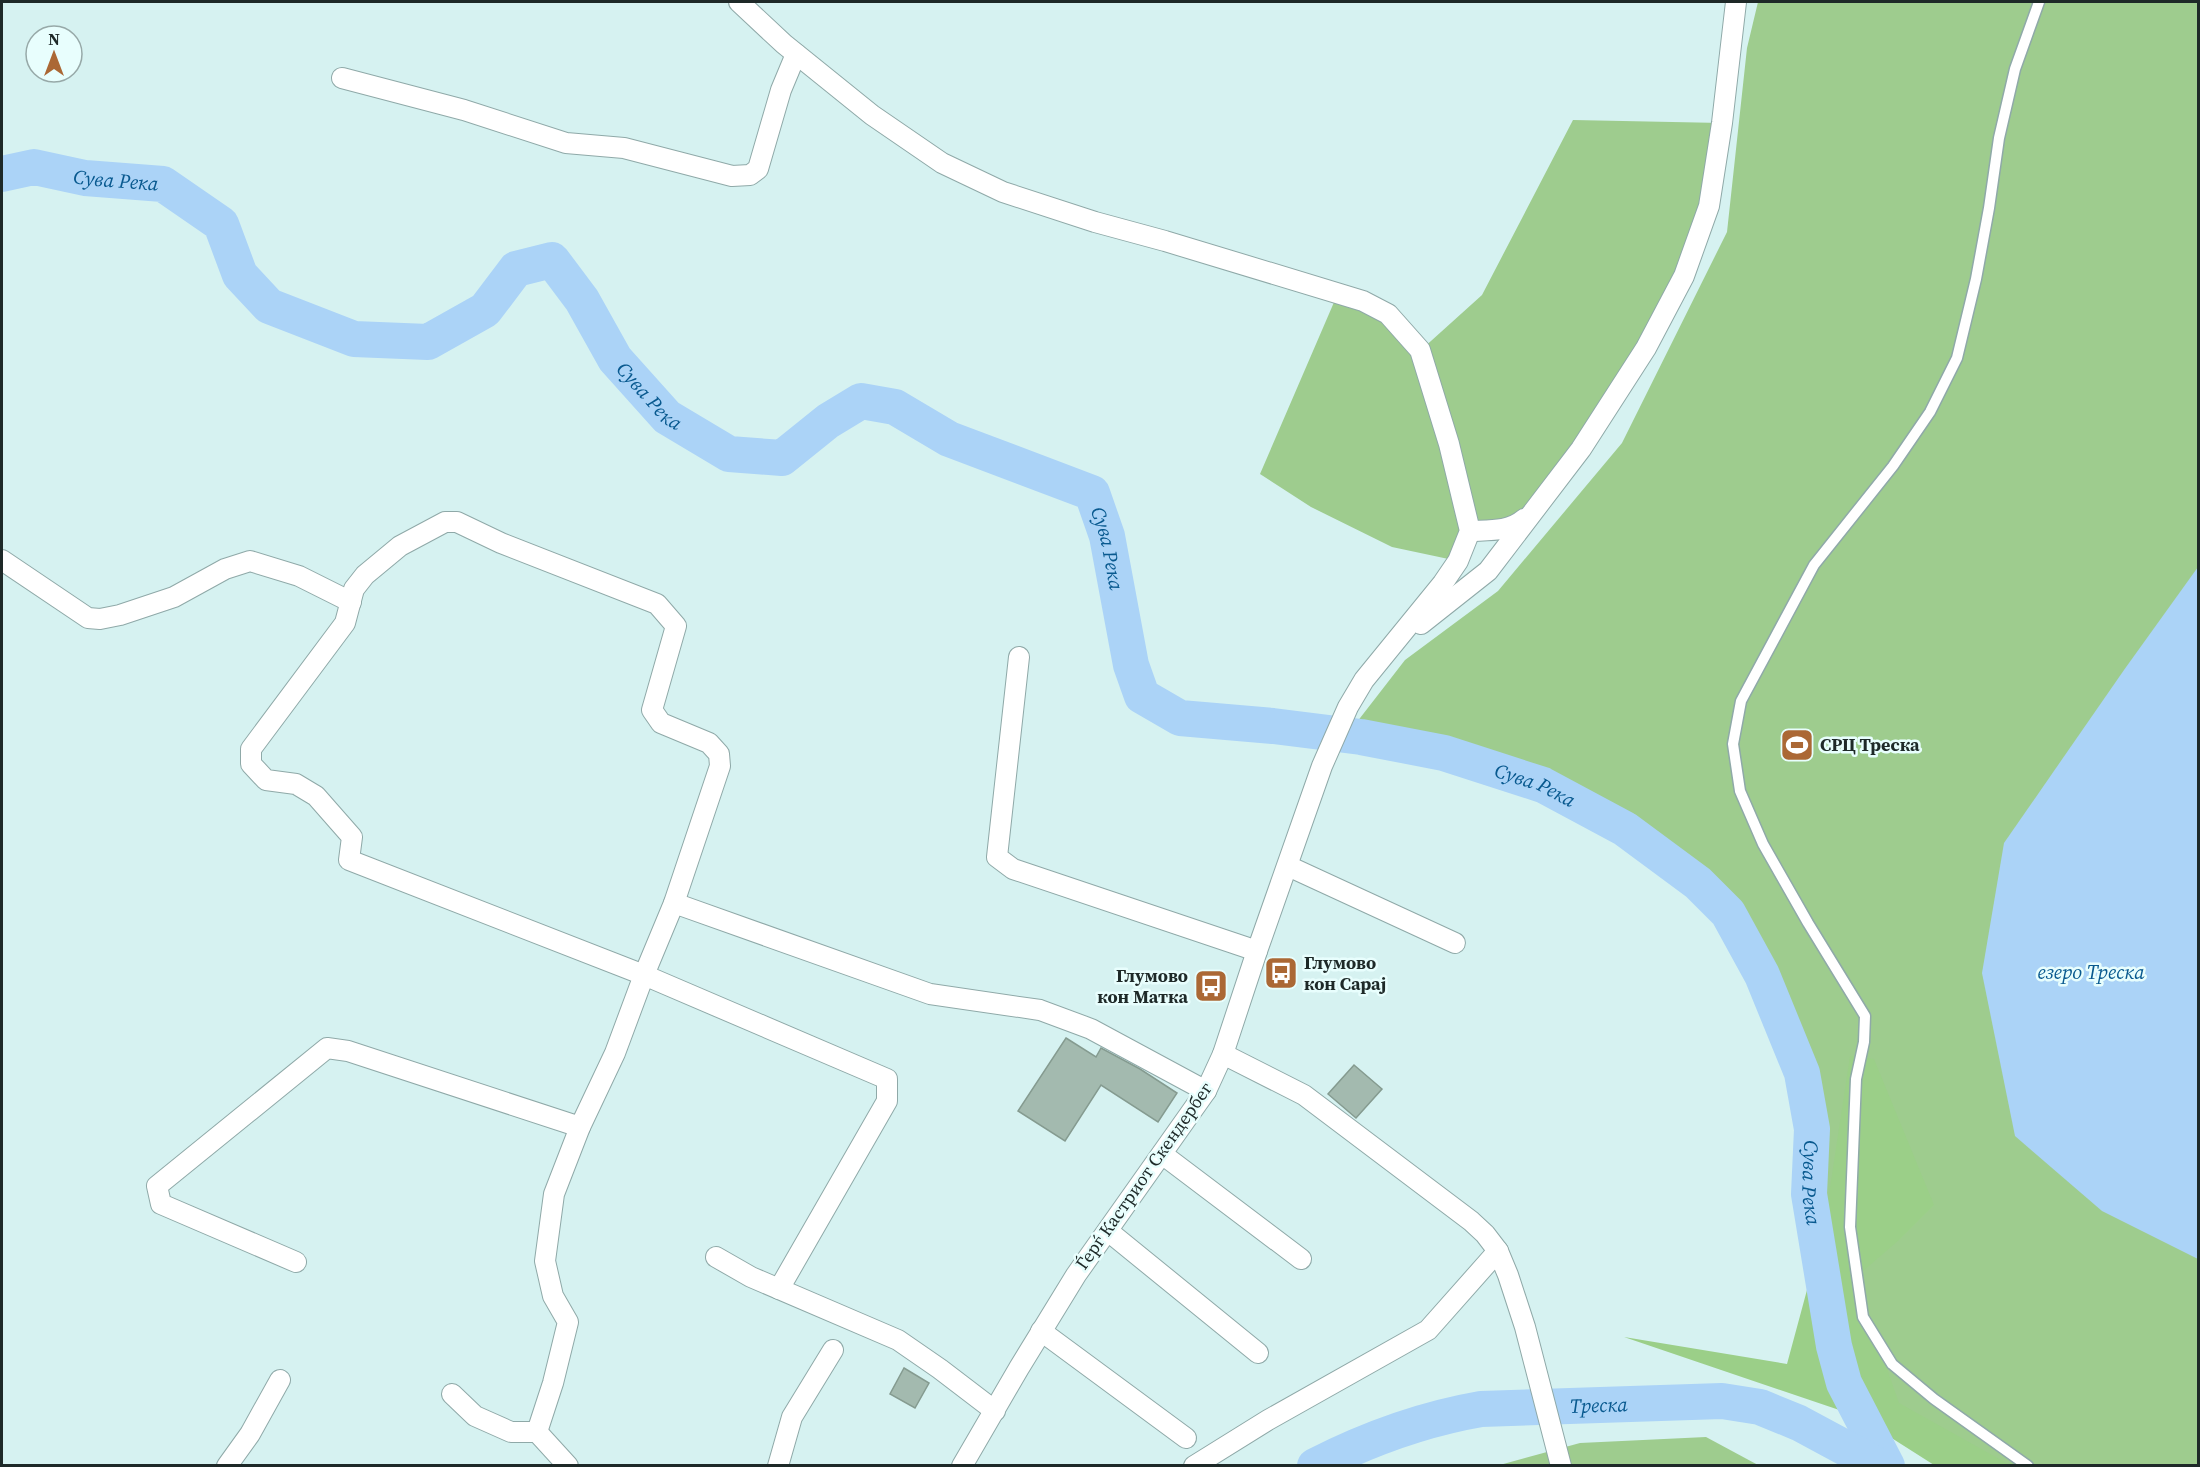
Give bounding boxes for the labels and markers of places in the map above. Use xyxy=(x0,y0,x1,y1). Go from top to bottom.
sports icon: СРЦ Треска xyxy=(1779,727,1815,763)
place label: СРЦ Треска xyxy=(1820,732,1920,757)
place label: Глумово кон Сарај xyxy=(1304,950,1386,996)
bus stop icon: Глумово кон Сарај xyxy=(1263,955,1299,991)
place label: Глумово кон Матка xyxy=(1097,963,1188,1009)
bus stop icon: Глумово кон Матка xyxy=(1193,968,1229,1004)

